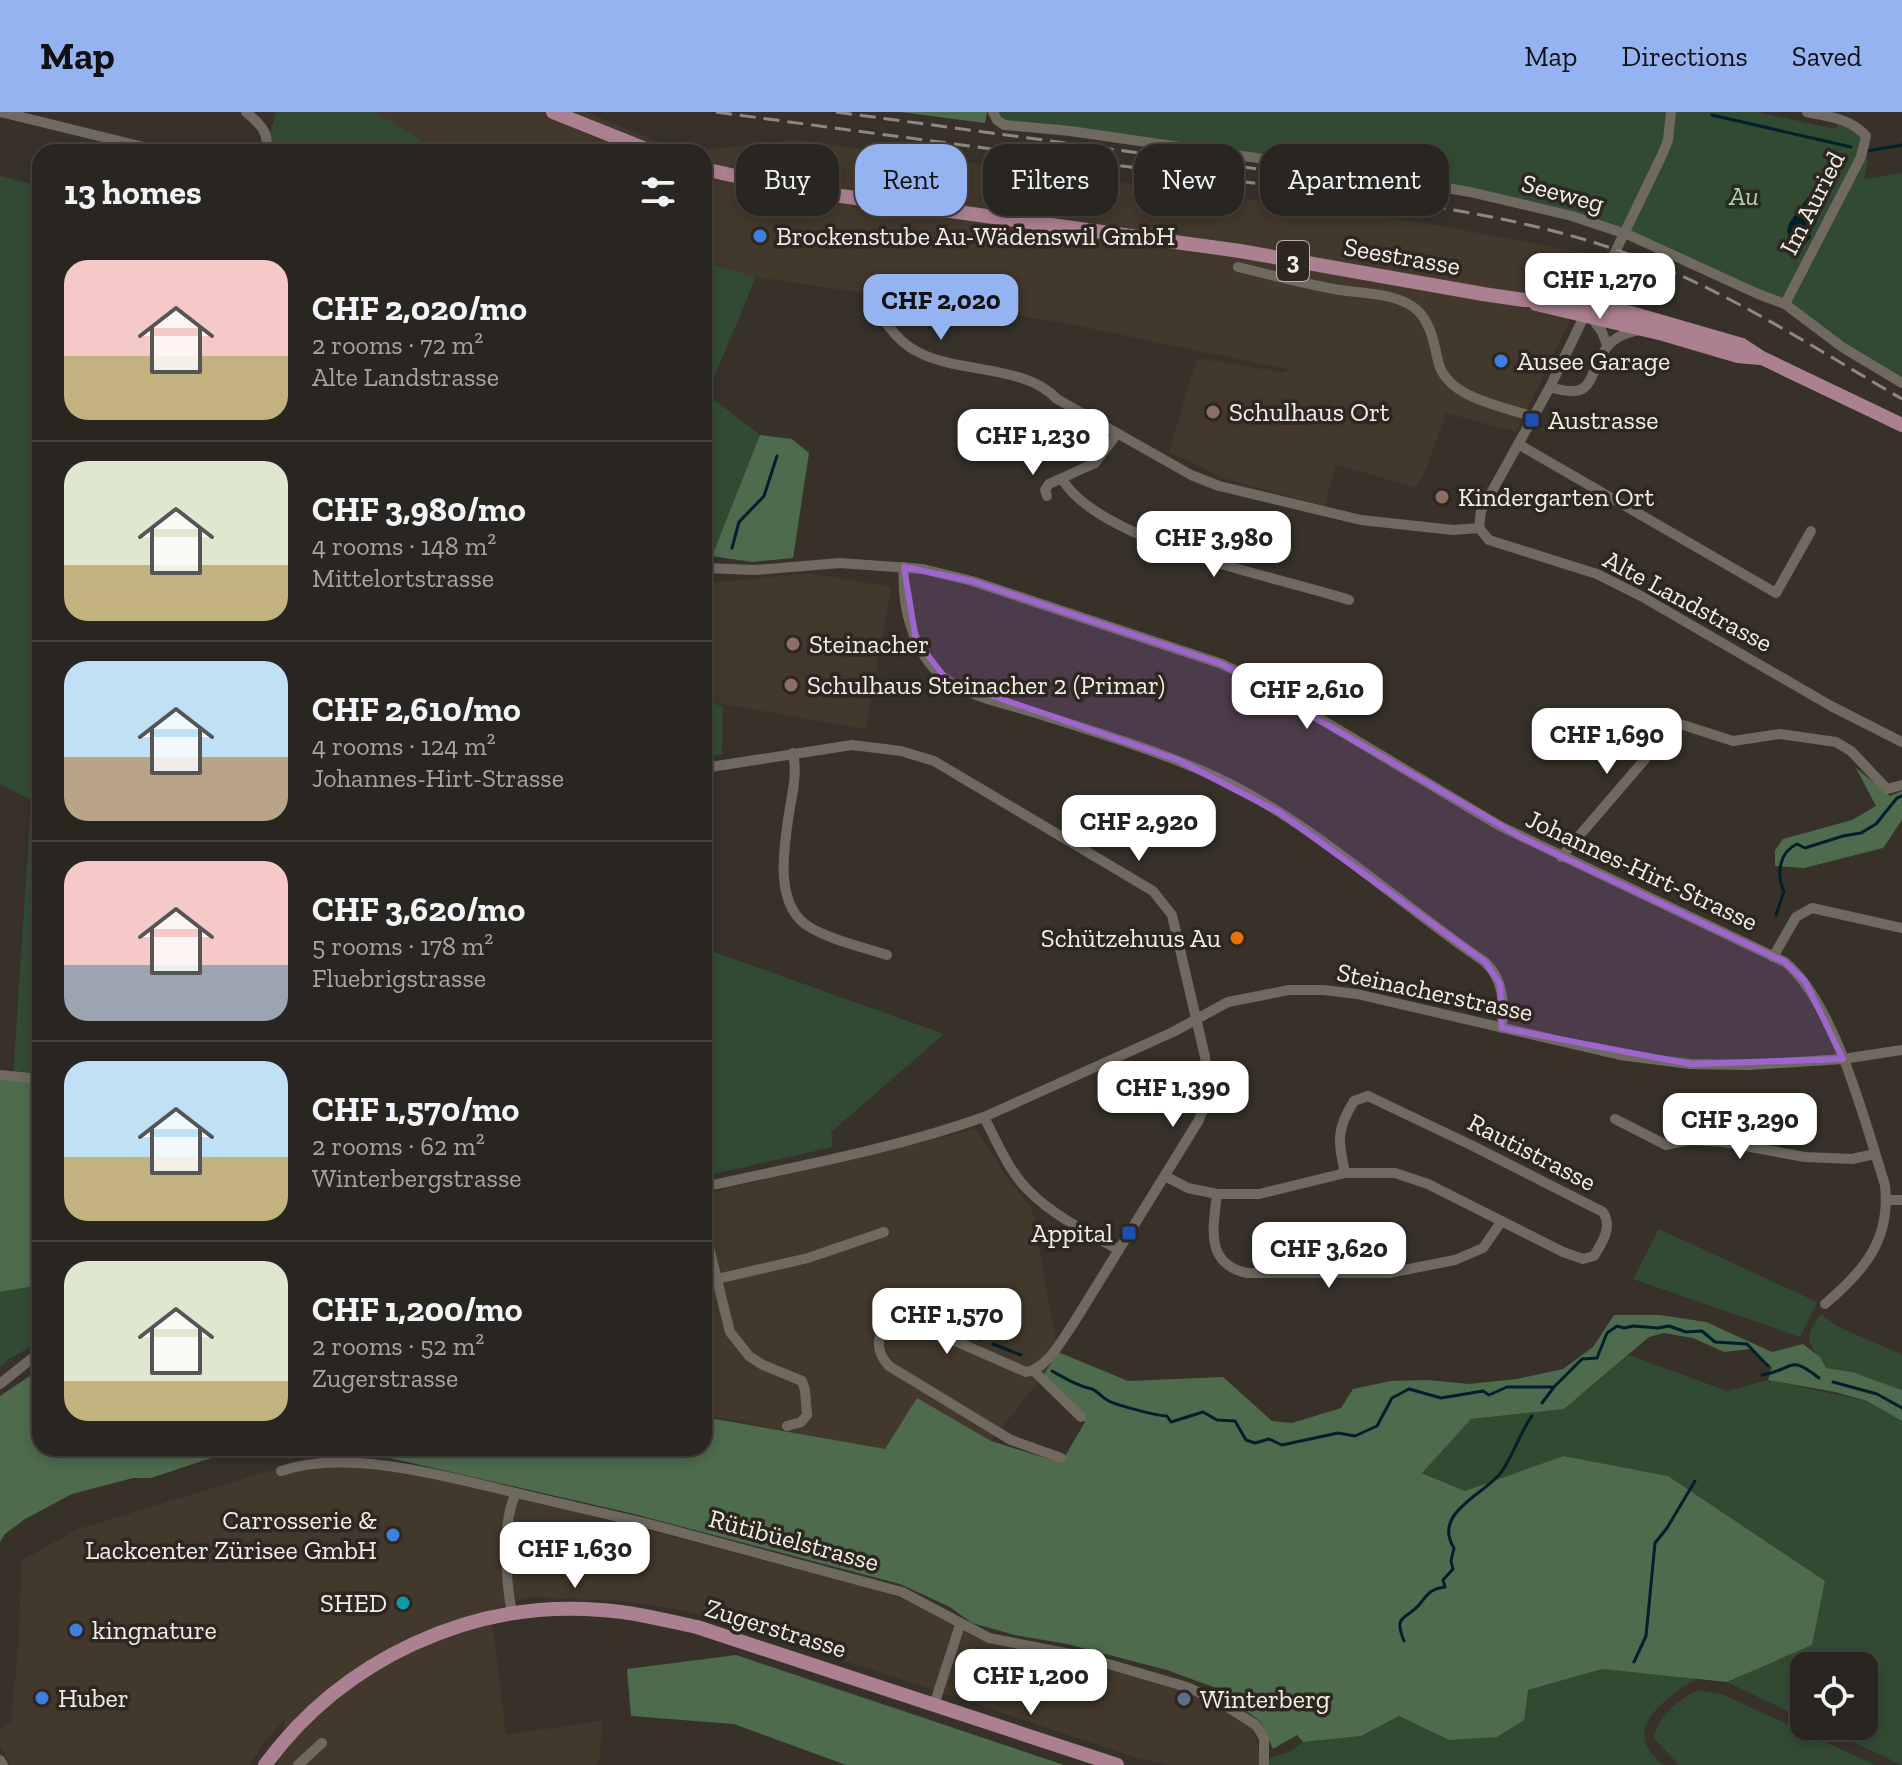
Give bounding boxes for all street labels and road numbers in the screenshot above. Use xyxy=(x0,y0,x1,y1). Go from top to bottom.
street label: Im Auried xyxy=(1772,146,1852,260)
street label: Seeweg xyxy=(1518,167,1608,219)
street label: Seestrasse xyxy=(1341,230,1463,282)
road number: 3 xyxy=(1277,241,1309,281)
street label: Alte Landstrasse xyxy=(1598,543,1778,659)
street label: Johannes-Hirt-Strasse xyxy=(1521,802,1763,938)
street label: Steinacherstrasse xyxy=(1334,956,1536,1028)
street label: Rautistrasse xyxy=(1463,1106,1601,1198)
street label: Rütibüelstrasse xyxy=(705,1502,883,1578)
street label: Zugerstrasse xyxy=(701,1591,851,1665)

